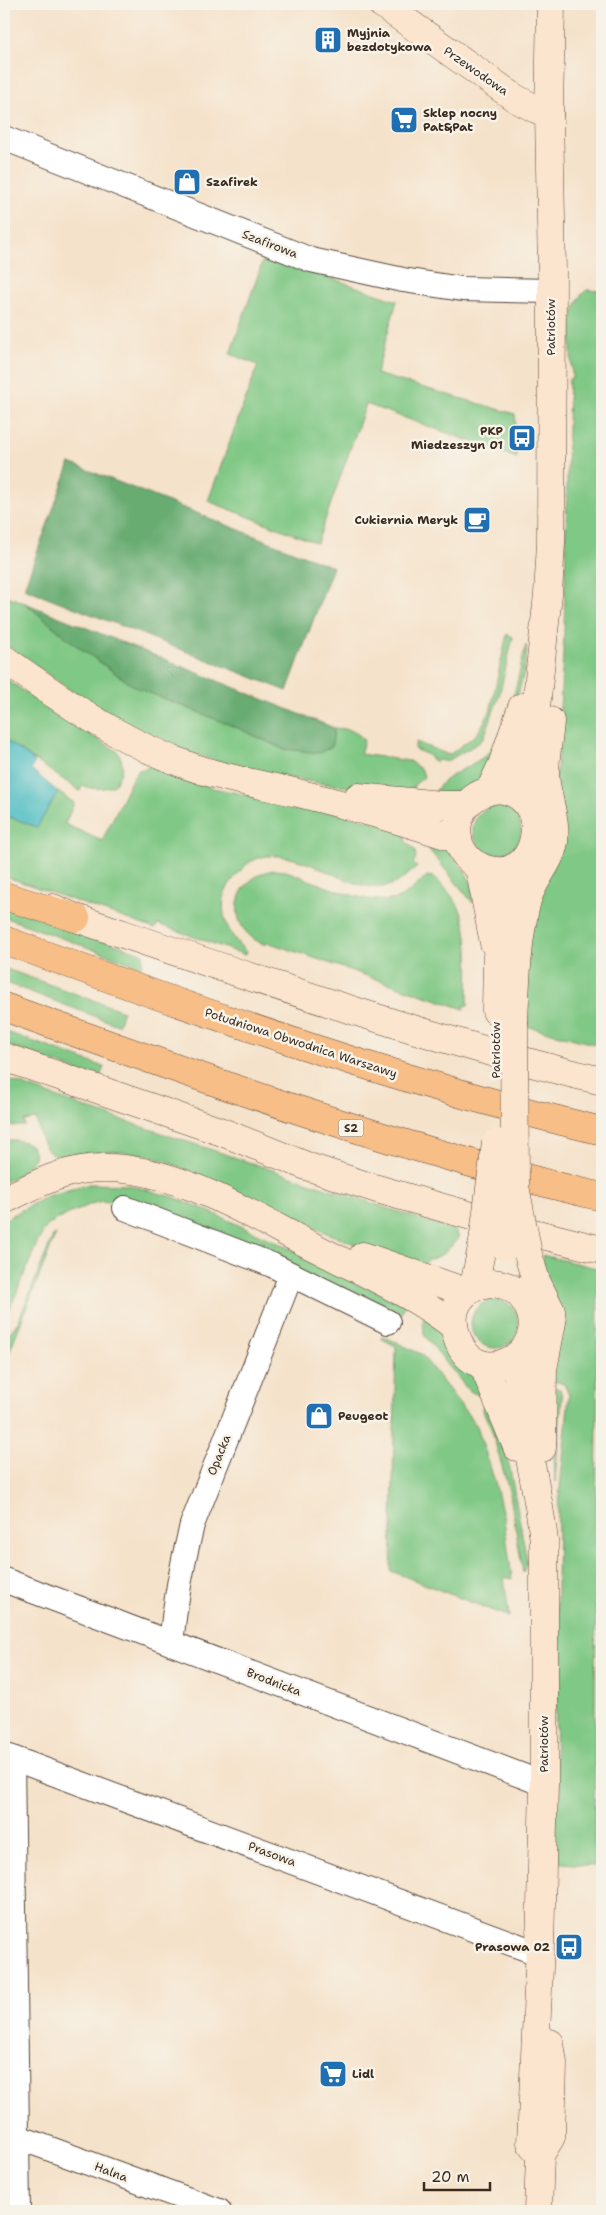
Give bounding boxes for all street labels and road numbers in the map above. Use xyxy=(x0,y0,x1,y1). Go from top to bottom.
street label: Przewodowa xyxy=(441,43,512,99)
street label: Szafirowa xyxy=(240,226,301,262)
street label: Patriotów xyxy=(543,298,559,355)
street label: Południowa Obwodnica Warszawy xyxy=(203,1004,399,1082)
street label: Patriotów xyxy=(488,1021,504,1078)
road number: S2 xyxy=(338,1120,364,1136)
street label: Opacka xyxy=(204,1432,235,1478)
street label: Brodnicka xyxy=(244,1664,304,1700)
street label: Patriotów xyxy=(536,1715,552,1772)
street label: Prasowa xyxy=(246,1838,299,1870)
street label: Halna xyxy=(92,2158,130,2186)

